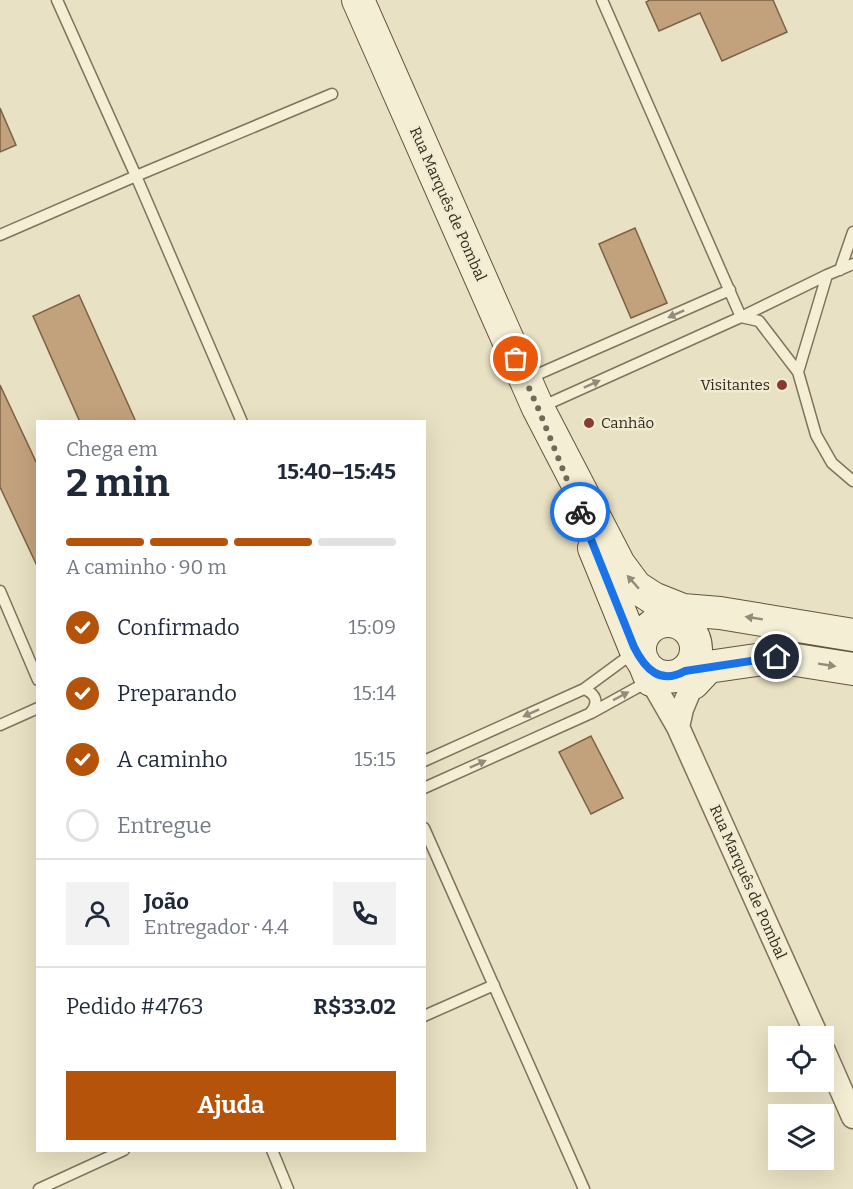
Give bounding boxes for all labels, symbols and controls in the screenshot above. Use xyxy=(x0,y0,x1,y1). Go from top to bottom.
street label: Rua Marquês de Pombal xyxy=(406,124,490,284)
one-way arrow xyxy=(667,309,685,319)
pin xyxy=(490,333,541,384)
icon: bag xyxy=(499,342,532,375)
place label: Visitantes xyxy=(701,376,770,394)
marker: Visitantes xyxy=(775,378,789,392)
one-way arrow xyxy=(583,379,600,388)
place label: Canhão xyxy=(601,414,654,432)
marker: Canhão xyxy=(582,416,596,430)
text: Chega em xyxy=(66,437,158,461)
text: 15:40–15:45 xyxy=(278,458,396,485)
text: 2 min xyxy=(66,460,170,506)
courier xyxy=(550,482,610,542)
icon: bike xyxy=(564,496,597,529)
text: A caminho · 90 m xyxy=(66,555,227,579)
one-way arrow xyxy=(626,574,640,589)
icon: check xyxy=(66,611,99,644)
text: Confirmado xyxy=(117,614,240,641)
one-way arrow xyxy=(744,614,763,623)
text: 15:09 xyxy=(348,615,396,639)
pin xyxy=(751,631,802,682)
icon: home xyxy=(760,640,793,673)
one-way arrow xyxy=(818,661,837,670)
icon: check xyxy=(66,677,99,710)
text: Preparando xyxy=(117,680,237,707)
text: 15:14 xyxy=(353,681,396,705)
one-way arrow xyxy=(613,691,630,701)
one-way arrow xyxy=(522,708,540,718)
icon: check xyxy=(66,743,99,776)
text: A caminho xyxy=(117,746,228,773)
text: 15:15 xyxy=(354,747,396,771)
one-way arrow xyxy=(469,759,486,768)
street label: Rua Marquês de Pombal xyxy=(706,802,790,962)
text: Entregue xyxy=(117,812,212,839)
button: person xyxy=(66,882,129,945)
button: phone xyxy=(333,882,396,945)
text: João xyxy=(144,888,189,915)
text: Entregador · 4.4 xyxy=(144,915,289,939)
text: Pedido #4763 xyxy=(66,993,204,1020)
text: R$33.02 xyxy=(313,993,396,1020)
map controls xyxy=(768,1026,834,1170)
button: locate xyxy=(768,1026,834,1092)
button: Ajuda xyxy=(66,1071,396,1140)
button: layers xyxy=(768,1104,834,1170)

